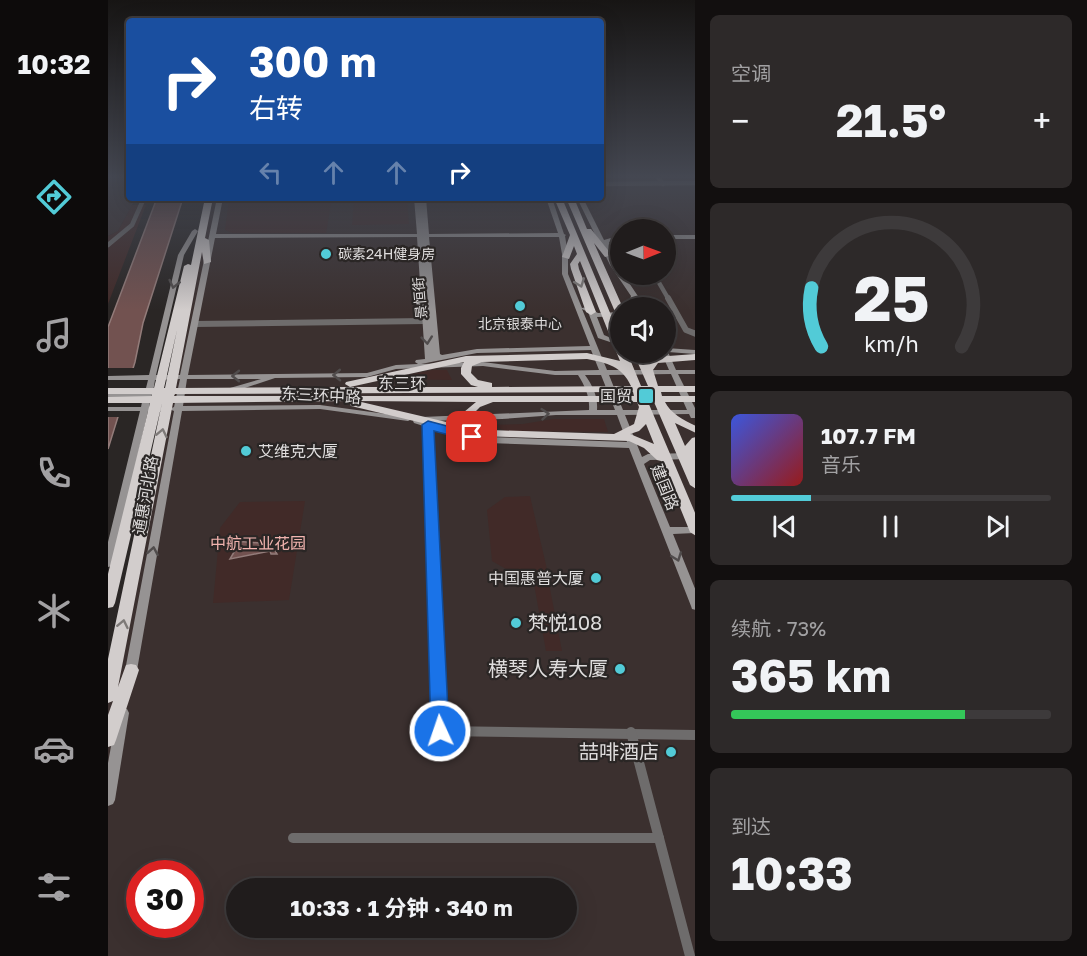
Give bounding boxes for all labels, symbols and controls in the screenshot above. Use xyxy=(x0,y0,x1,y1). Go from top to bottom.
text: 300 m xyxy=(249,36,376,86)
icon: right xyxy=(150,42,228,120)
text: 10:32 xyxy=(17,48,91,80)
text: 空调 xyxy=(731,61,771,85)
text: 右转 xyxy=(249,92,303,124)
text: 21.5° xyxy=(836,93,946,147)
text: − xyxy=(731,101,749,140)
text: + xyxy=(1033,101,1051,140)
icon: left xyxy=(254,156,287,189)
icon: ahead xyxy=(317,156,350,189)
icon: ahead xyxy=(380,156,413,189)
icon: right xyxy=(443,156,476,189)
icon: directions xyxy=(33,176,75,218)
north arrow xyxy=(610,219,676,285)
map controls xyxy=(610,219,676,363)
place label: 碳素24H健身房 xyxy=(338,245,435,262)
marker: 碳素24H健身房 xyxy=(319,247,333,261)
text: 25 xyxy=(853,260,929,335)
street label: 景恒街 xyxy=(409,276,430,320)
one-way arrow xyxy=(573,278,586,288)
one-way arrow xyxy=(168,279,181,289)
button: sound xyxy=(610,297,676,363)
marker: 北京银泰中心 xyxy=(513,299,527,313)
icon: music xyxy=(33,314,75,356)
place label: 北京银泰中心 xyxy=(478,315,562,332)
text: km/h xyxy=(864,331,918,357)
one-way arrow xyxy=(420,336,433,345)
one-way arrow xyxy=(333,369,342,381)
one-way arrow xyxy=(231,370,240,382)
street label: 东三环 xyxy=(378,373,426,393)
street label: 东三环中路 xyxy=(281,383,361,407)
place label: 国贸 xyxy=(600,386,632,406)
marker: 国贸 xyxy=(637,387,655,405)
one-way arrow xyxy=(540,407,549,420)
pin xyxy=(446,411,497,462)
icon: arrive xyxy=(455,420,488,453)
text: 107.7 FM xyxy=(821,422,916,449)
one-way arrow xyxy=(154,428,167,438)
place label: 艾维克大厦 xyxy=(258,441,338,461)
marker: 艾维克大厦 xyxy=(239,444,253,458)
icon: phone xyxy=(33,452,75,494)
text: 音乐 xyxy=(821,452,861,476)
street label: 通惠河北路 xyxy=(128,454,162,536)
street label: 建国路 xyxy=(647,461,683,513)
icon: previous xyxy=(768,510,801,543)
icon: pause xyxy=(874,510,907,543)
icon: next xyxy=(981,510,1014,543)
park label: 中航工业花园 xyxy=(210,533,306,553)
one-way arrow xyxy=(146,546,159,556)
one-way arrow xyxy=(670,551,682,562)
place label: 中国惠普大厦 xyxy=(488,568,584,588)
marker: 中国惠普大厦 xyxy=(589,571,603,585)
icon: climate xyxy=(33,590,75,632)
place label: 梵悦108 xyxy=(528,610,602,634)
marker: 梵悦108 xyxy=(509,616,523,630)
text: 续航 · 73% xyxy=(731,616,826,640)
one-way arrow xyxy=(115,619,128,629)
text: 365 km xyxy=(731,648,891,702)
place label: 横琴人寿大厦 xyxy=(488,656,608,680)
marker: 横琴人寿大厦 xyxy=(613,662,627,676)
position arrow xyxy=(408,699,472,763)
icon: car xyxy=(33,728,75,770)
place label: 喆啡酒店 xyxy=(579,739,659,763)
marker: 喆啡酒店 xyxy=(664,745,678,759)
text: 到达 xyxy=(731,814,771,838)
text: 10:33 xyxy=(731,846,853,900)
speed limit sign: 30 xyxy=(126,860,204,938)
icon: filters xyxy=(33,866,75,908)
text: 10:33 · 1 分钟 · 340 m xyxy=(290,894,513,921)

